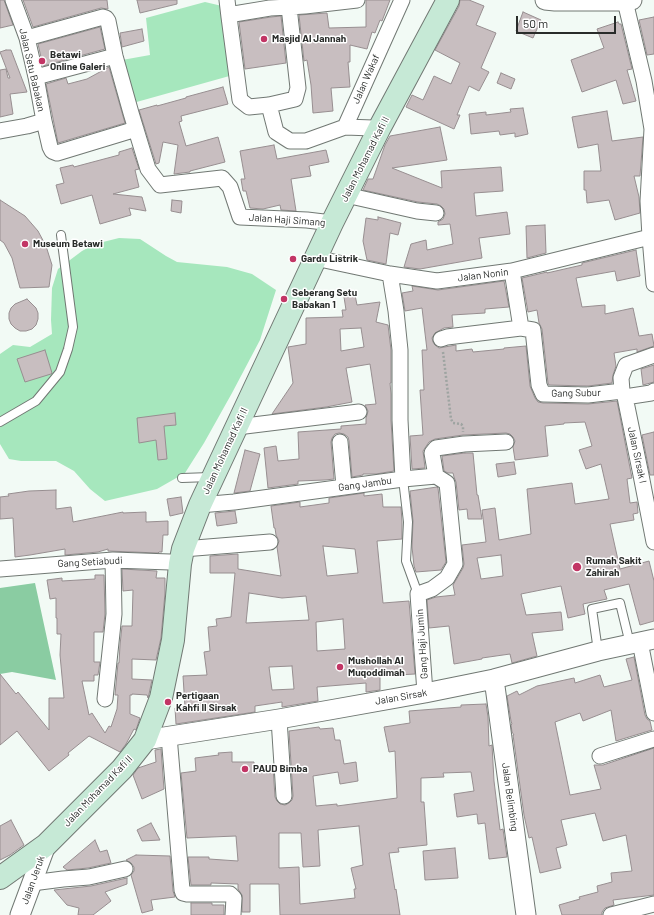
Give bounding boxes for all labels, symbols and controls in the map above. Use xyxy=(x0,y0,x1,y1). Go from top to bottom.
scale bar xyxy=(518,8,618,34)
text: 50 m xyxy=(523,16,548,30)
street label: Jalan Setu Babakan xyxy=(17,27,47,113)
place label: Masjid Al Jannah xyxy=(272,33,346,45)
marker: Masjid Al Jannah xyxy=(259,34,269,44)
place label: Betawi Online Galeri xyxy=(50,49,105,72)
street label: Jalan Wakaf xyxy=(350,53,382,105)
marker: Betawi Online Galeri xyxy=(37,56,47,66)
street label: Jalan Mohamad Kafi II xyxy=(338,114,392,204)
street label: Jalan Haji Simang xyxy=(248,211,326,229)
place label: Museum Betawi xyxy=(33,238,103,250)
marker: Museum Betawi xyxy=(20,239,30,249)
place label: Gardu Listrik xyxy=(301,253,358,265)
marker: Gardu Listrik xyxy=(288,254,298,264)
street label: Jalan Nonin xyxy=(457,266,509,284)
place label: Seberang Setu Babakan 1 xyxy=(292,287,357,310)
marker: Seberang Setu Babakan 1 xyxy=(279,294,289,304)
street label: Gang Subur xyxy=(551,387,601,399)
street label: Jalan Mohamad Kafi II xyxy=(200,406,250,496)
street label: Jalan Sirsak I xyxy=(625,426,649,484)
street label: Gang Jambu xyxy=(337,474,393,494)
street label: Gang Setiabudi xyxy=(57,554,123,570)
place label: Rumah Sakit Zahirah xyxy=(586,555,642,578)
marker: Rumah Sakit Zahirah xyxy=(571,561,583,573)
street label: Gang Haji Jumin xyxy=(414,609,430,679)
place label: Mushollah Al Muqoddimah xyxy=(348,655,405,678)
marker: Mushollah Al Muqoddimah xyxy=(335,662,345,672)
street label: Jalan Sirsak xyxy=(374,687,428,707)
place label: Pertigaan Kahfi II Sirsak xyxy=(176,690,237,714)
marker: Pertigaan Kahfi II Sirsak xyxy=(163,697,173,707)
street label: Jalan Mohamad Kafi II xyxy=(61,753,135,829)
street label: Jalan Belimbing xyxy=(499,762,521,832)
place label: PAUD Bimba xyxy=(253,763,307,775)
marker: PAUD Bimba xyxy=(240,764,250,774)
street label: Jalan Jeruk xyxy=(19,854,47,906)

